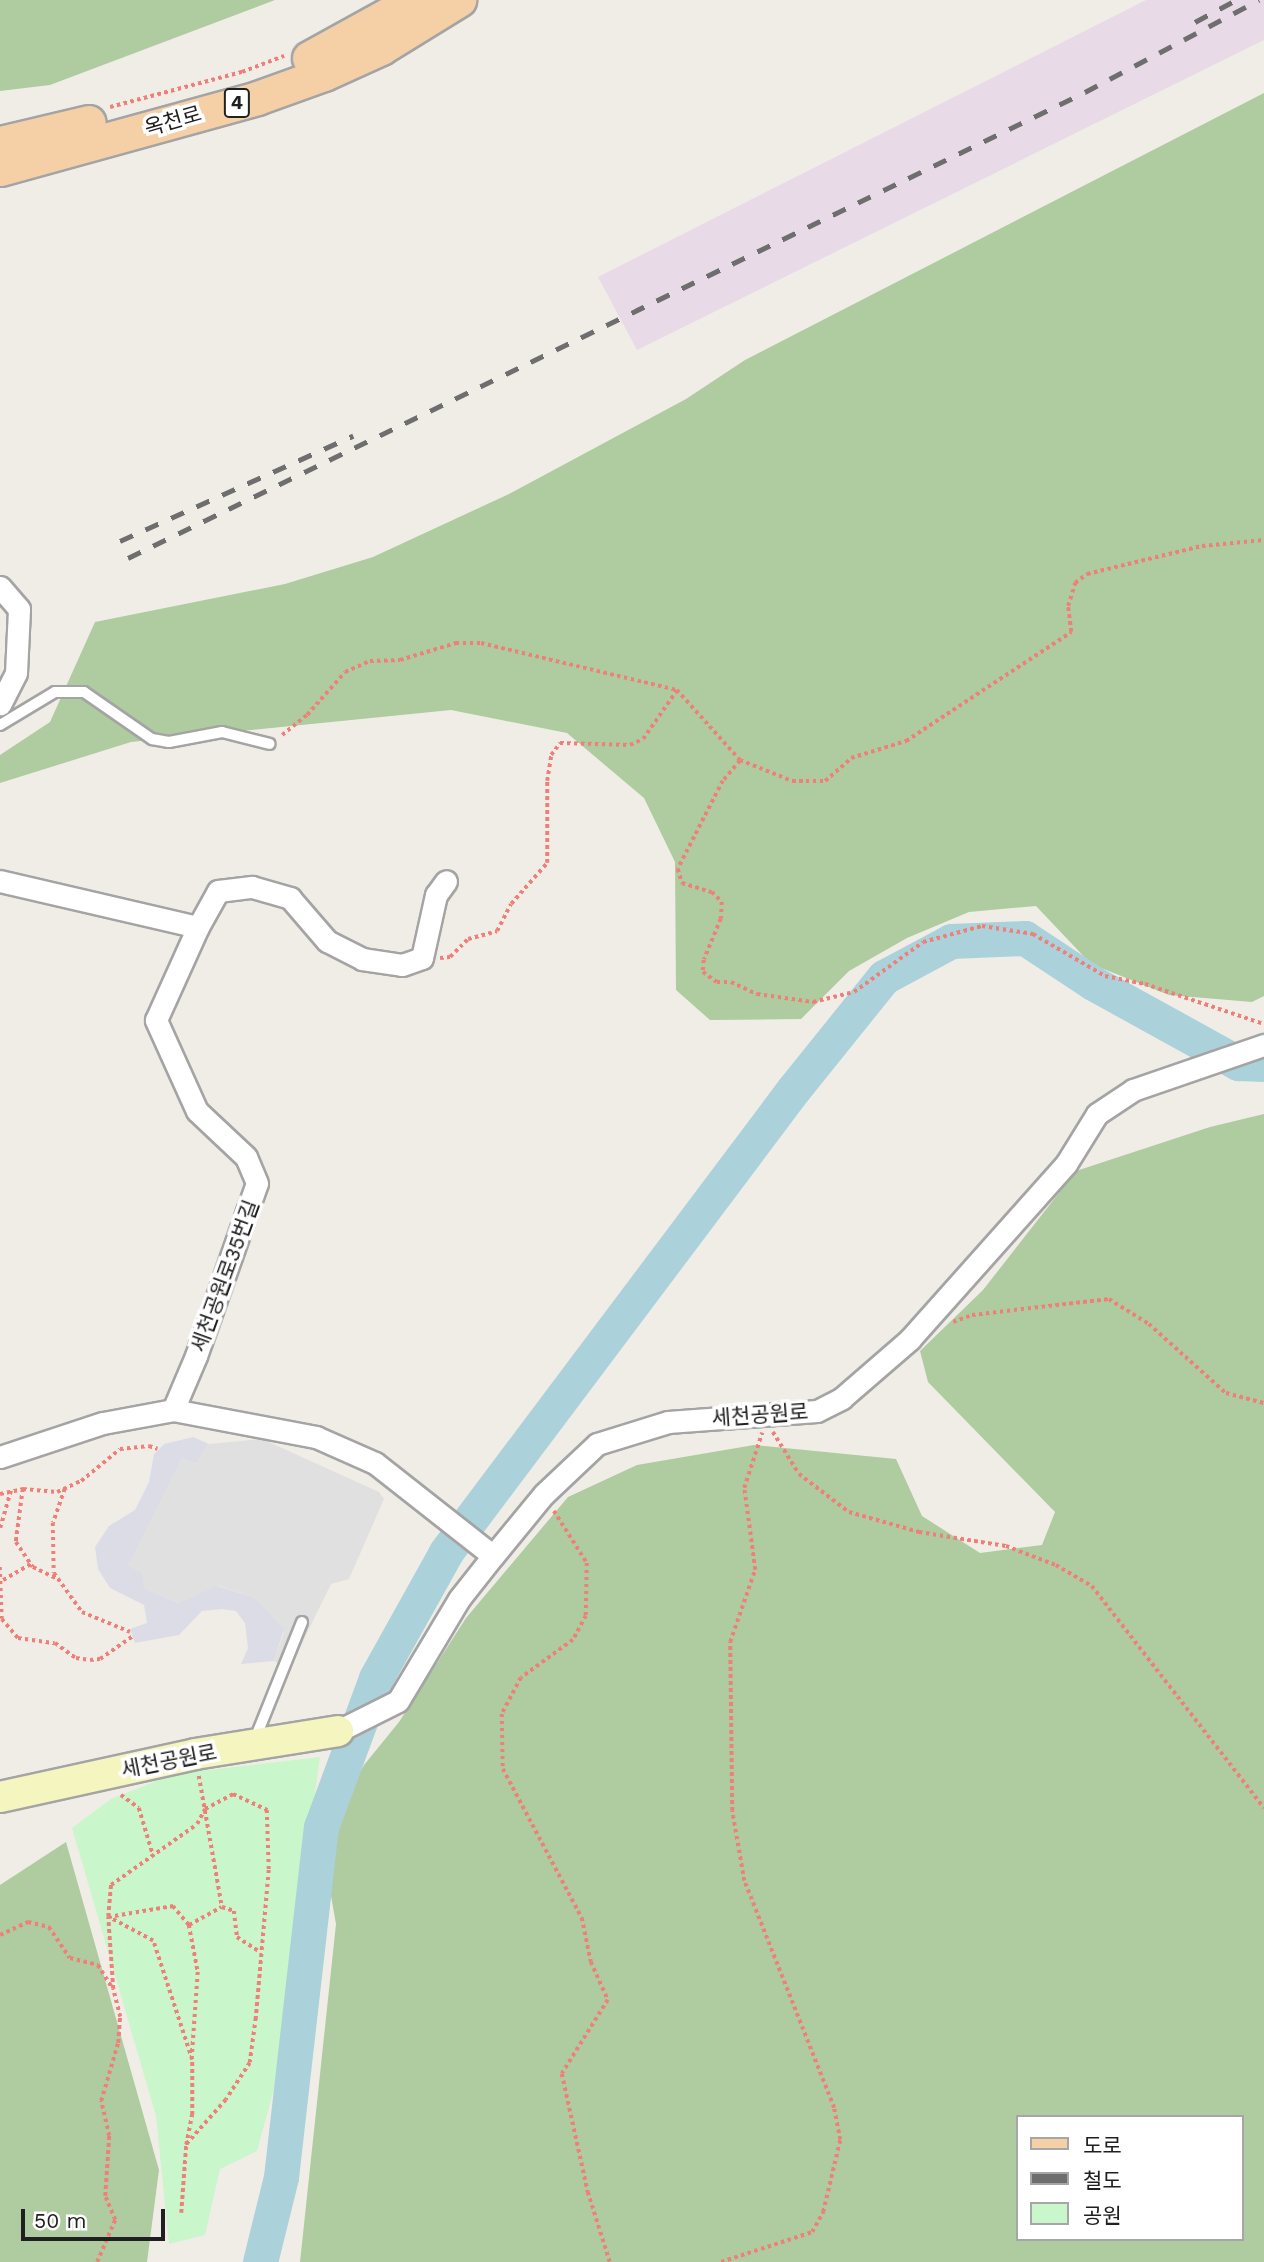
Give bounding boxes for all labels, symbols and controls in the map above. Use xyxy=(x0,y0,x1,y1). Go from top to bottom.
road number: 4 xyxy=(223,88,251,118)
street label: 옥천로 xyxy=(142,101,204,141)
street label: 세천공원로35번길 xyxy=(186,1197,264,1355)
street label: 세천공원로 xyxy=(711,1399,809,1431)
street label: 세천공원로 xyxy=(119,1739,219,1783)
legend xyxy=(1016,2115,1243,2241)
text: 도로 xyxy=(1083,2133,1122,2158)
text: 철도 xyxy=(1083,2168,1122,2193)
scale bar xyxy=(24,2196,168,2240)
text: 공원 xyxy=(1083,2203,1122,2228)
text: 50 m xyxy=(34,2208,86,2233)

